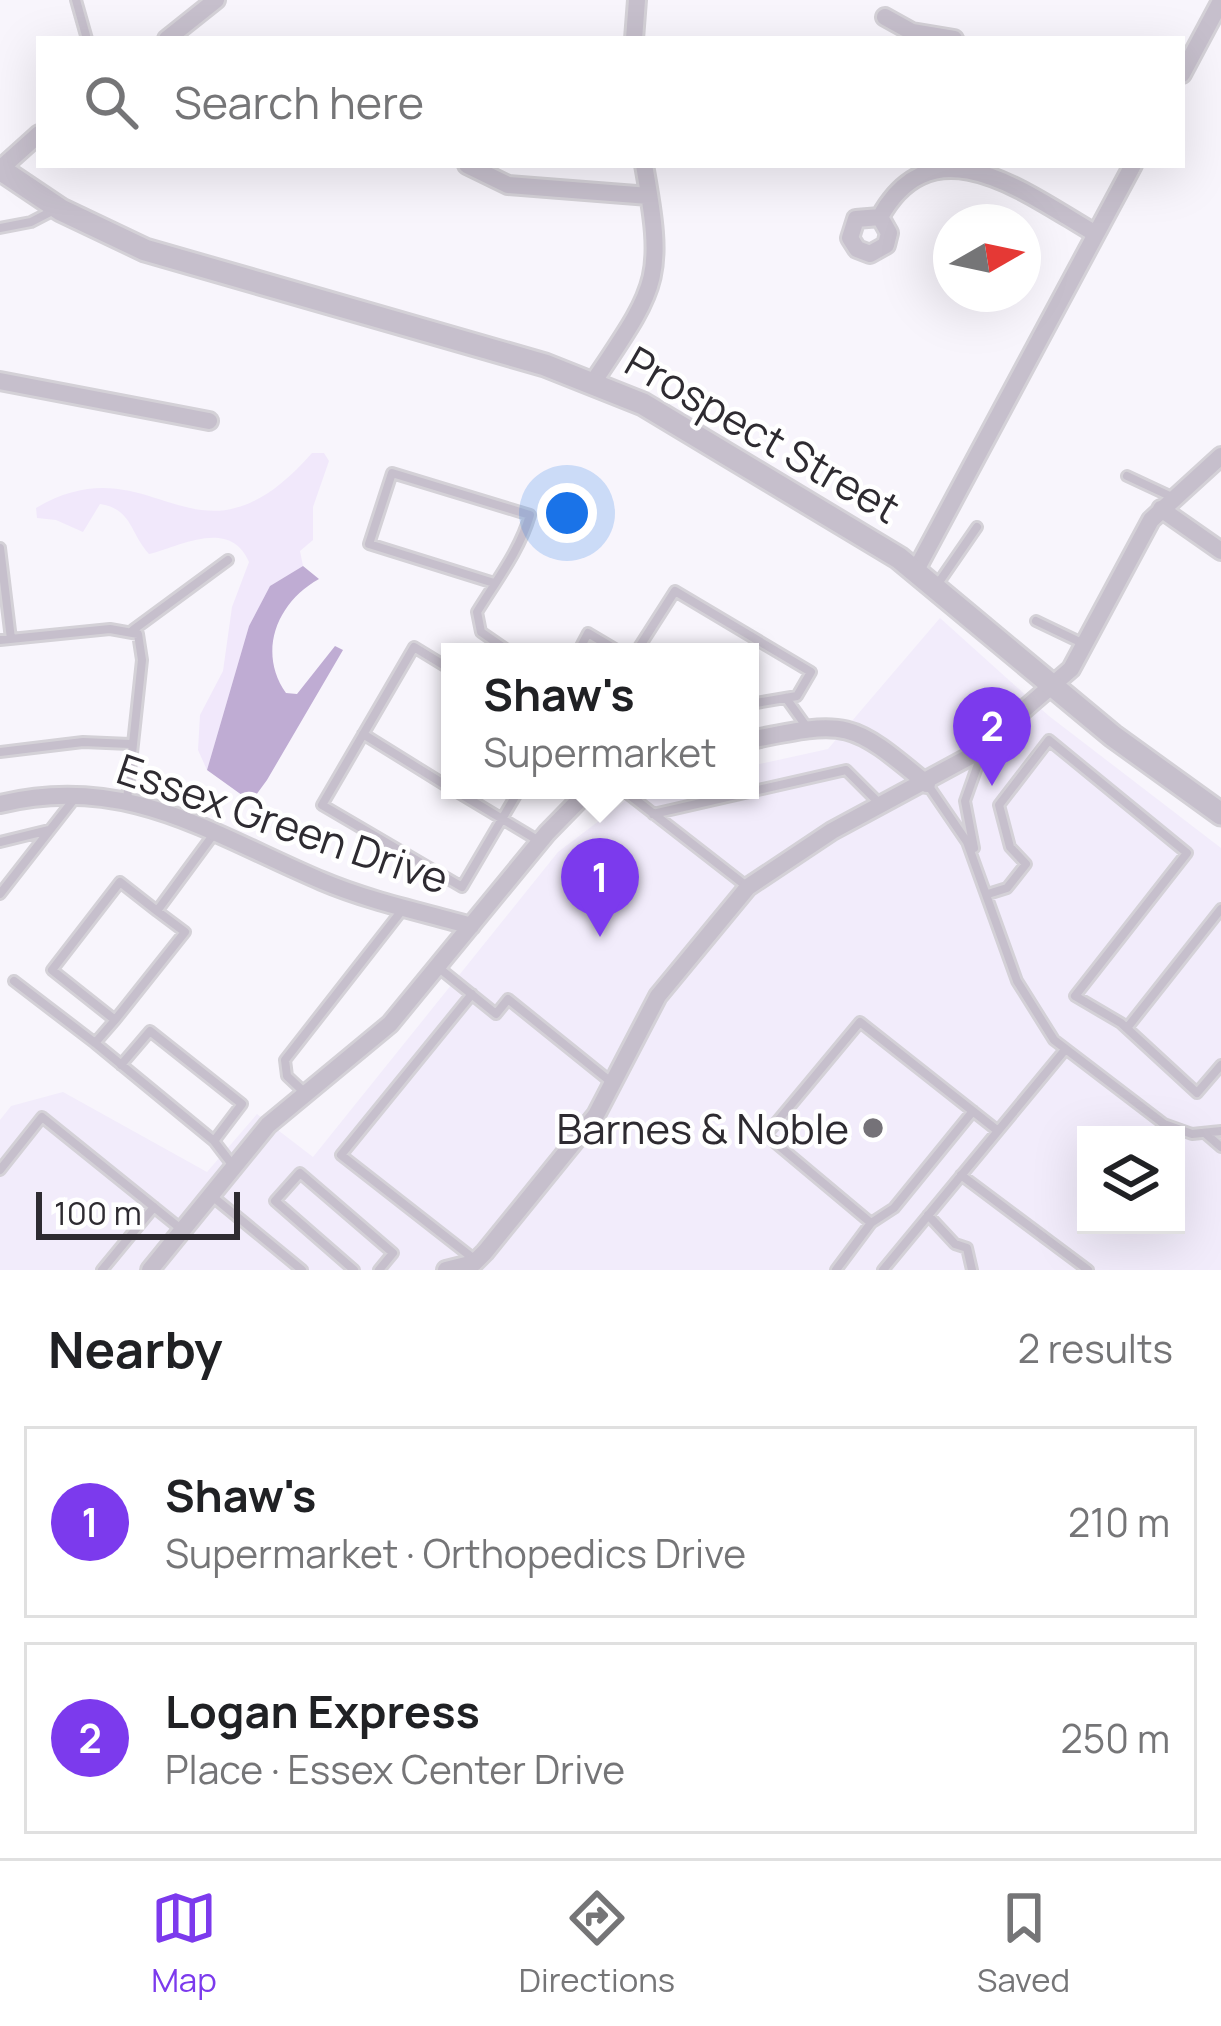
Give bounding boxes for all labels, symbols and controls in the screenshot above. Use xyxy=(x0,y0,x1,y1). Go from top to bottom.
search box xyxy=(36,36,1185,168)
icon: search xyxy=(78,69,144,135)
text: Search here xyxy=(174,71,424,133)
north arrow xyxy=(933,204,1041,312)
street label: Prospect Street xyxy=(615,332,911,536)
your location xyxy=(537,483,597,543)
popup xyxy=(441,643,759,799)
text: Shaw's xyxy=(483,663,635,725)
pin: 2 xyxy=(953,687,1031,786)
text: Supermarket xyxy=(483,725,717,779)
street label: Essex Green Drive xyxy=(110,739,456,907)
pin: 1 xyxy=(561,838,639,937)
place label: Barnes & Noble xyxy=(556,1099,849,1157)
marker: Barnes & Noble xyxy=(860,1115,886,1141)
map controls xyxy=(1077,1126,1185,1234)
button: layers xyxy=(1077,1126,1185,1234)
scale bar xyxy=(36,1186,240,1239)
text: 100 m xyxy=(54,1190,142,1235)
text: Nearby xyxy=(48,1314,223,1383)
text: 2 results xyxy=(1018,1321,1173,1375)
text: Shaw's xyxy=(165,1464,316,1526)
text: 1 xyxy=(81,1495,99,1549)
text: 210 m xyxy=(1068,1495,1170,1549)
text: Supermarket · Orthopedics Drive xyxy=(165,1526,746,1580)
text: Logan Express xyxy=(165,1680,480,1742)
text: 2 xyxy=(78,1711,102,1765)
text: 250 m xyxy=(1061,1711,1170,1765)
text: Place · Essex Center Drive xyxy=(165,1742,625,1796)
tab: Map xyxy=(151,1885,217,2002)
tab: Directions xyxy=(519,1885,675,2002)
tab: Saved xyxy=(977,1885,1070,2002)

